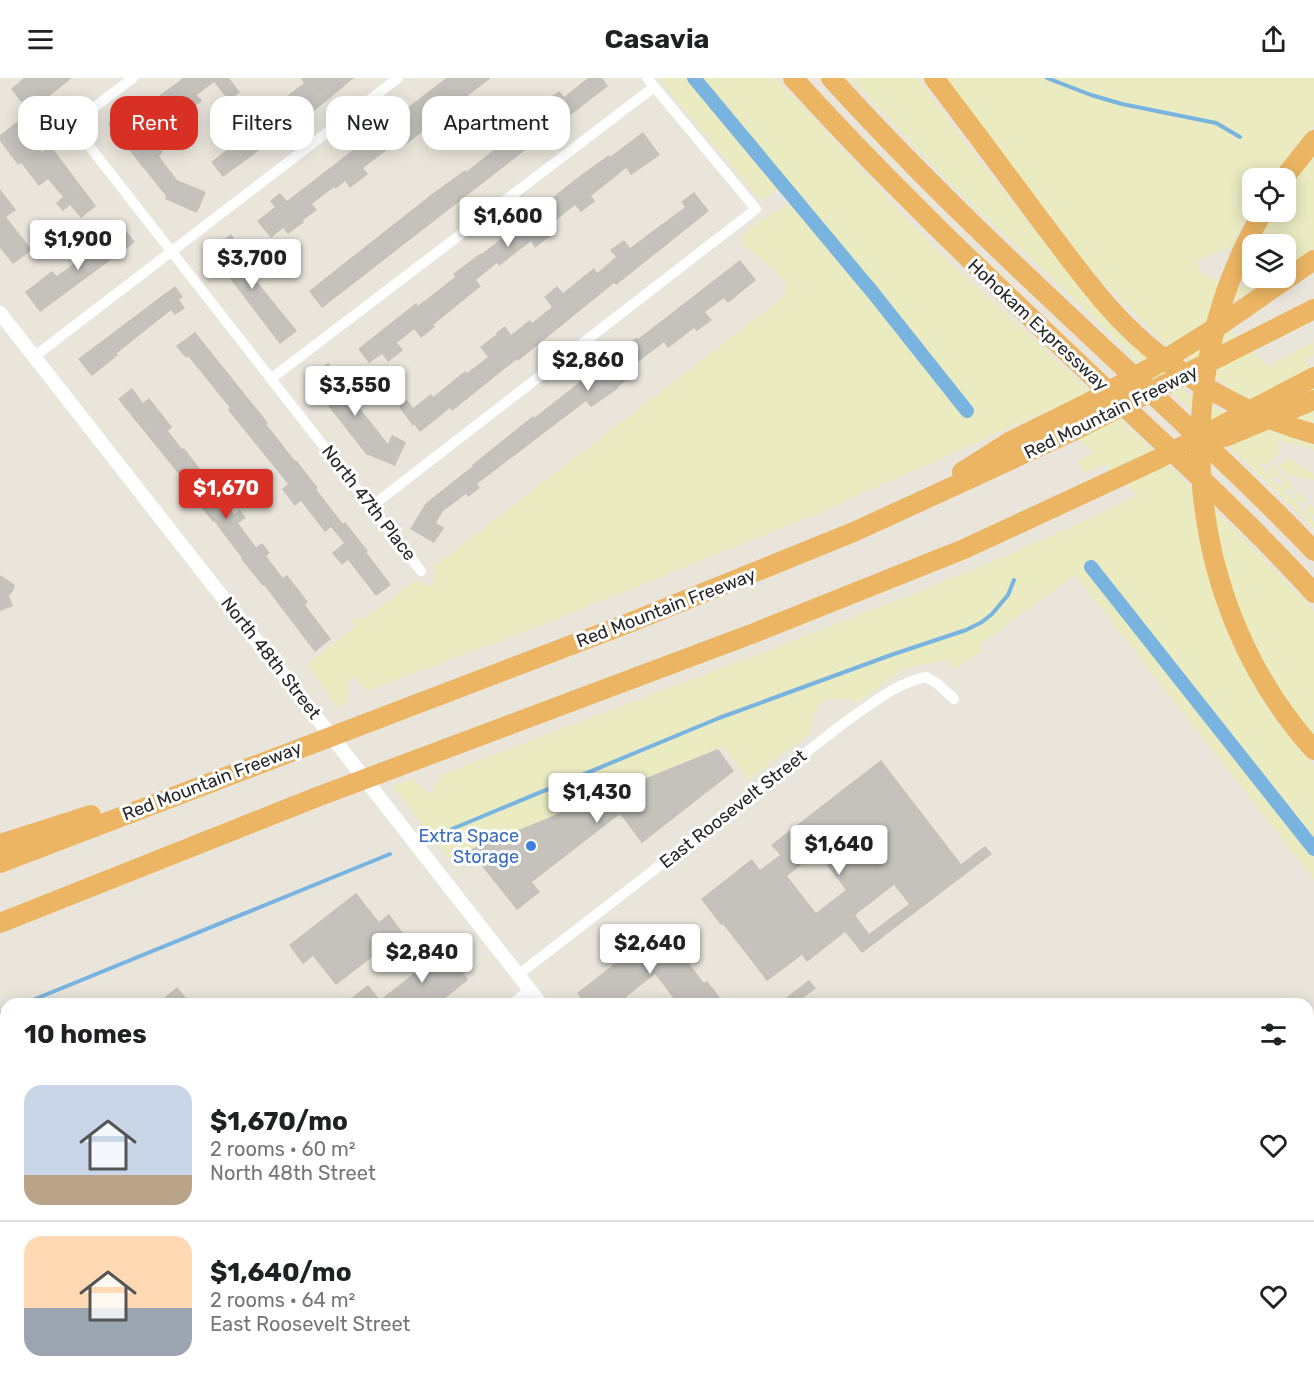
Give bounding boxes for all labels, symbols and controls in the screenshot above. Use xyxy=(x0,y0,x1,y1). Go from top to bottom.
icon: menu xyxy=(24,23,57,56)
text: Casavia xyxy=(604,23,710,55)
icon: share xyxy=(1257,23,1290,56)
chip: Buy xyxy=(18,96,98,150)
chip: Rent xyxy=(110,96,198,150)
chip: Filters xyxy=(210,96,314,150)
chip: New xyxy=(326,96,410,150)
chip: Apartment xyxy=(422,96,570,150)
map controls xyxy=(1242,168,1296,288)
button: locate xyxy=(1242,168,1296,222)
pin: $1,600 xyxy=(459,197,557,248)
text: $1,600 xyxy=(474,204,542,228)
pin: $1,900 xyxy=(29,220,127,271)
text: $1,900 xyxy=(44,227,112,251)
button: layers xyxy=(1242,234,1296,288)
pin: $3,700 xyxy=(203,239,301,290)
text: $3,700 xyxy=(217,246,287,270)
street label: Hohokam Expressway xyxy=(963,254,1113,396)
pin: $2,860 xyxy=(539,341,637,392)
text: $2,860 xyxy=(552,348,624,372)
street label: Red Mountain Freeway xyxy=(1021,360,1201,464)
pin: $3,550 xyxy=(306,366,404,417)
text: $3,550 xyxy=(319,373,391,397)
street label: North 47th Place xyxy=(317,441,421,565)
pin: $1,670 xyxy=(177,469,275,520)
text: $1,670 xyxy=(193,476,259,500)
street label: Red Mountain Freeway xyxy=(573,564,759,652)
street label: North 48th Street xyxy=(216,592,326,724)
street label: Red Mountain Freeway xyxy=(119,737,305,825)
street label: East Roosevelt Street xyxy=(655,745,811,873)
pin: $1,430 xyxy=(548,773,646,824)
text: $1,430 xyxy=(562,780,632,804)
place label: Extra Space Storage xyxy=(418,825,519,868)
pin: $1,640 xyxy=(790,825,888,876)
text: $1,640 xyxy=(804,832,874,856)
marker: Extra Space Storage xyxy=(524,839,538,853)
pin: $2,640 xyxy=(601,924,699,975)
text: $2,640 xyxy=(614,931,686,955)
pin: $2,840 xyxy=(373,933,471,984)
text: $2,840 xyxy=(386,940,458,964)
icon: filters xyxy=(1257,1018,1290,1051)
text: 10 homes xyxy=(24,1019,147,1050)
text: $1,670/mo xyxy=(210,1106,348,1137)
icon: home xyxy=(72,1109,144,1181)
icon: heart xyxy=(1257,1129,1290,1162)
text: 2 rooms · 60 m² xyxy=(210,1137,356,1161)
text: North 48th Street xyxy=(210,1161,376,1185)
text: $1,640/mo xyxy=(210,1257,352,1288)
icon: home xyxy=(72,1260,144,1332)
icon: heart xyxy=(1257,1280,1290,1313)
text: 2 rooms · 64 m² xyxy=(210,1288,355,1312)
text: East Roosevelt Street xyxy=(210,1312,410,1336)

